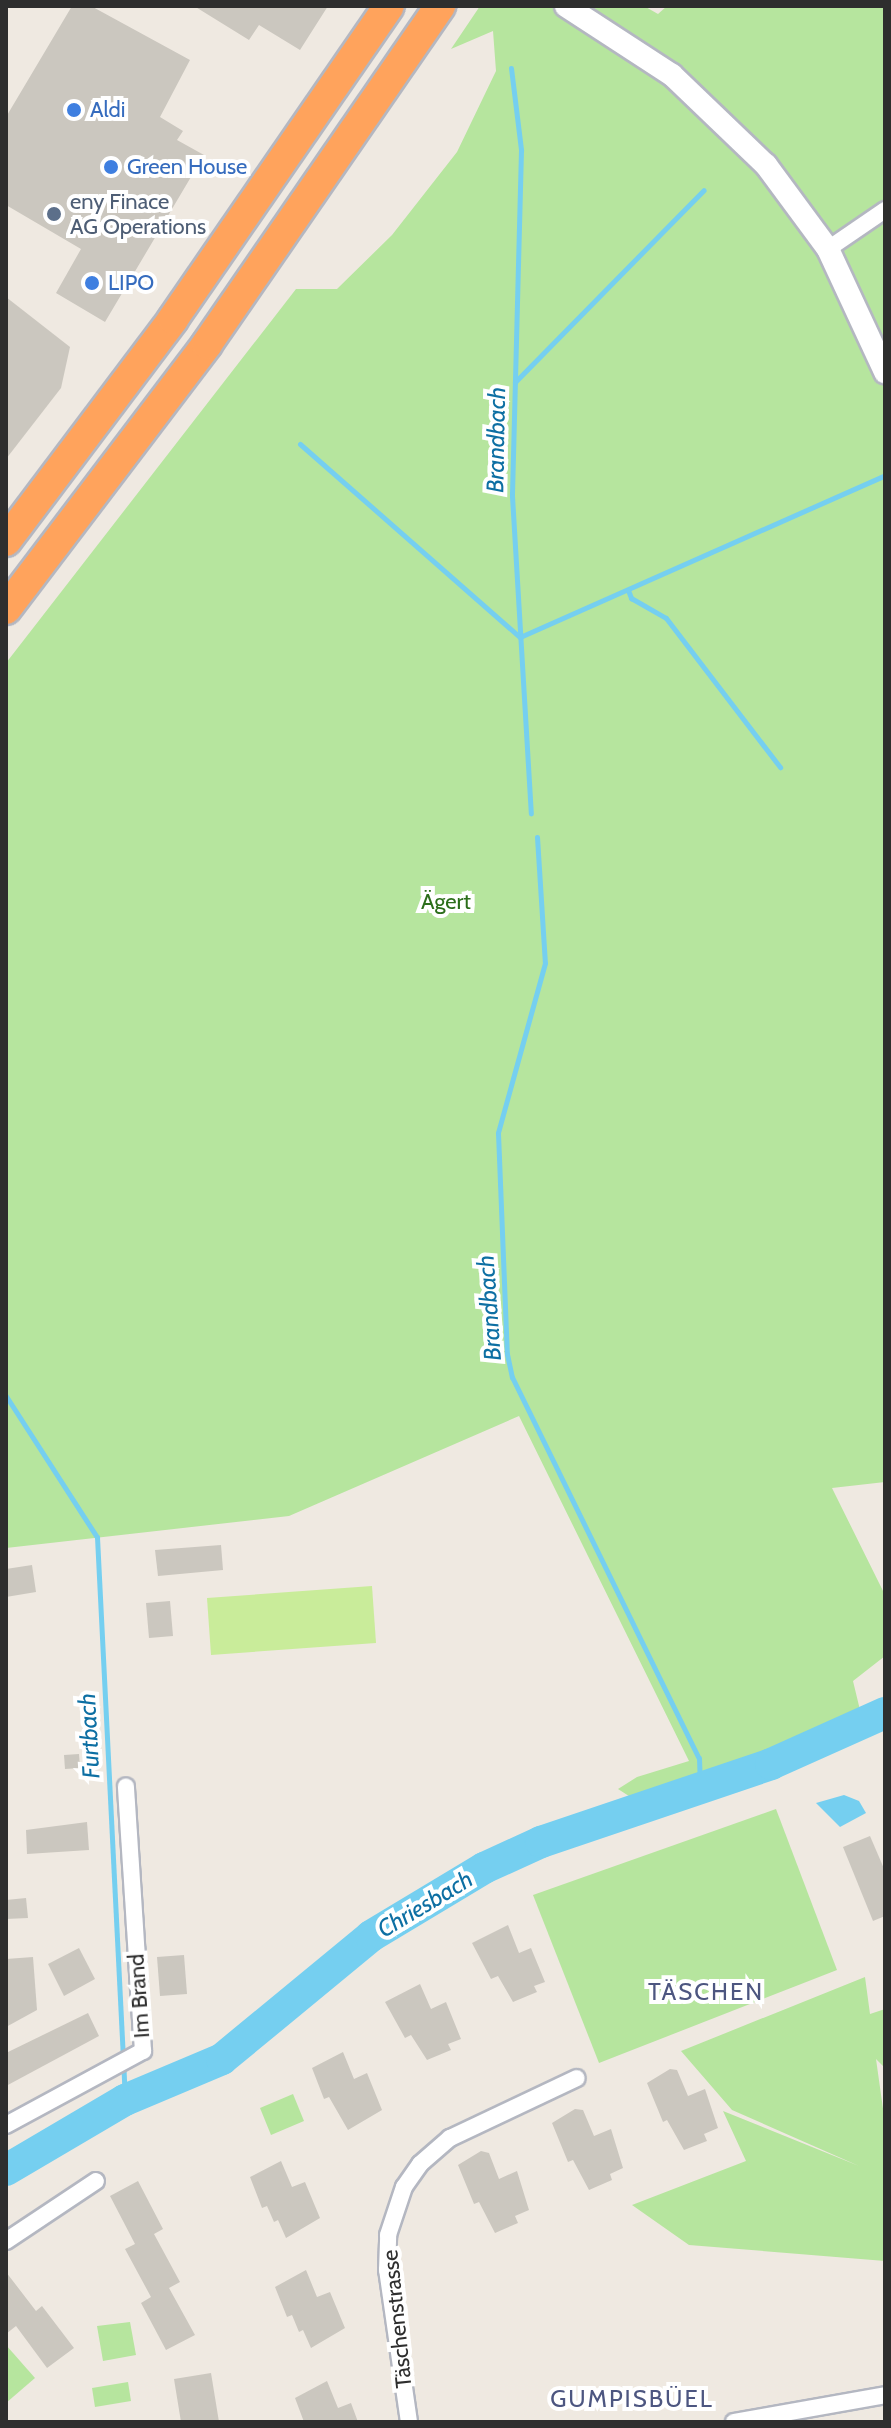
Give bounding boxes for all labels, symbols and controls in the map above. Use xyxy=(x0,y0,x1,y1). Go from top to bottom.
place label: Aldi xyxy=(90,97,125,123)
marker: Aldi xyxy=(65,101,83,119)
place label: Green House xyxy=(127,154,247,180)
marker: Green House xyxy=(102,158,120,176)
place label: eny Finace AG Operations xyxy=(70,188,206,240)
marker: eny Finace AG Operations xyxy=(45,205,63,223)
place label: LIPO xyxy=(108,270,154,296)
marker: LIPO xyxy=(83,274,101,292)
water label: Brandbach xyxy=(481,387,511,493)
park label: Ägert xyxy=(421,889,471,915)
water label: Brandbach xyxy=(471,1254,507,1362)
water label: Furtbach xyxy=(72,1693,106,1779)
water label: Chriesbach xyxy=(372,1864,478,1944)
street label: Im Brand xyxy=(123,1953,155,2039)
district label: TÄSCHEN xyxy=(648,1978,764,2006)
street label: Täschenstrasse xyxy=(377,2249,417,2389)
district label: GUMPISBÜEL xyxy=(550,2385,714,2413)

